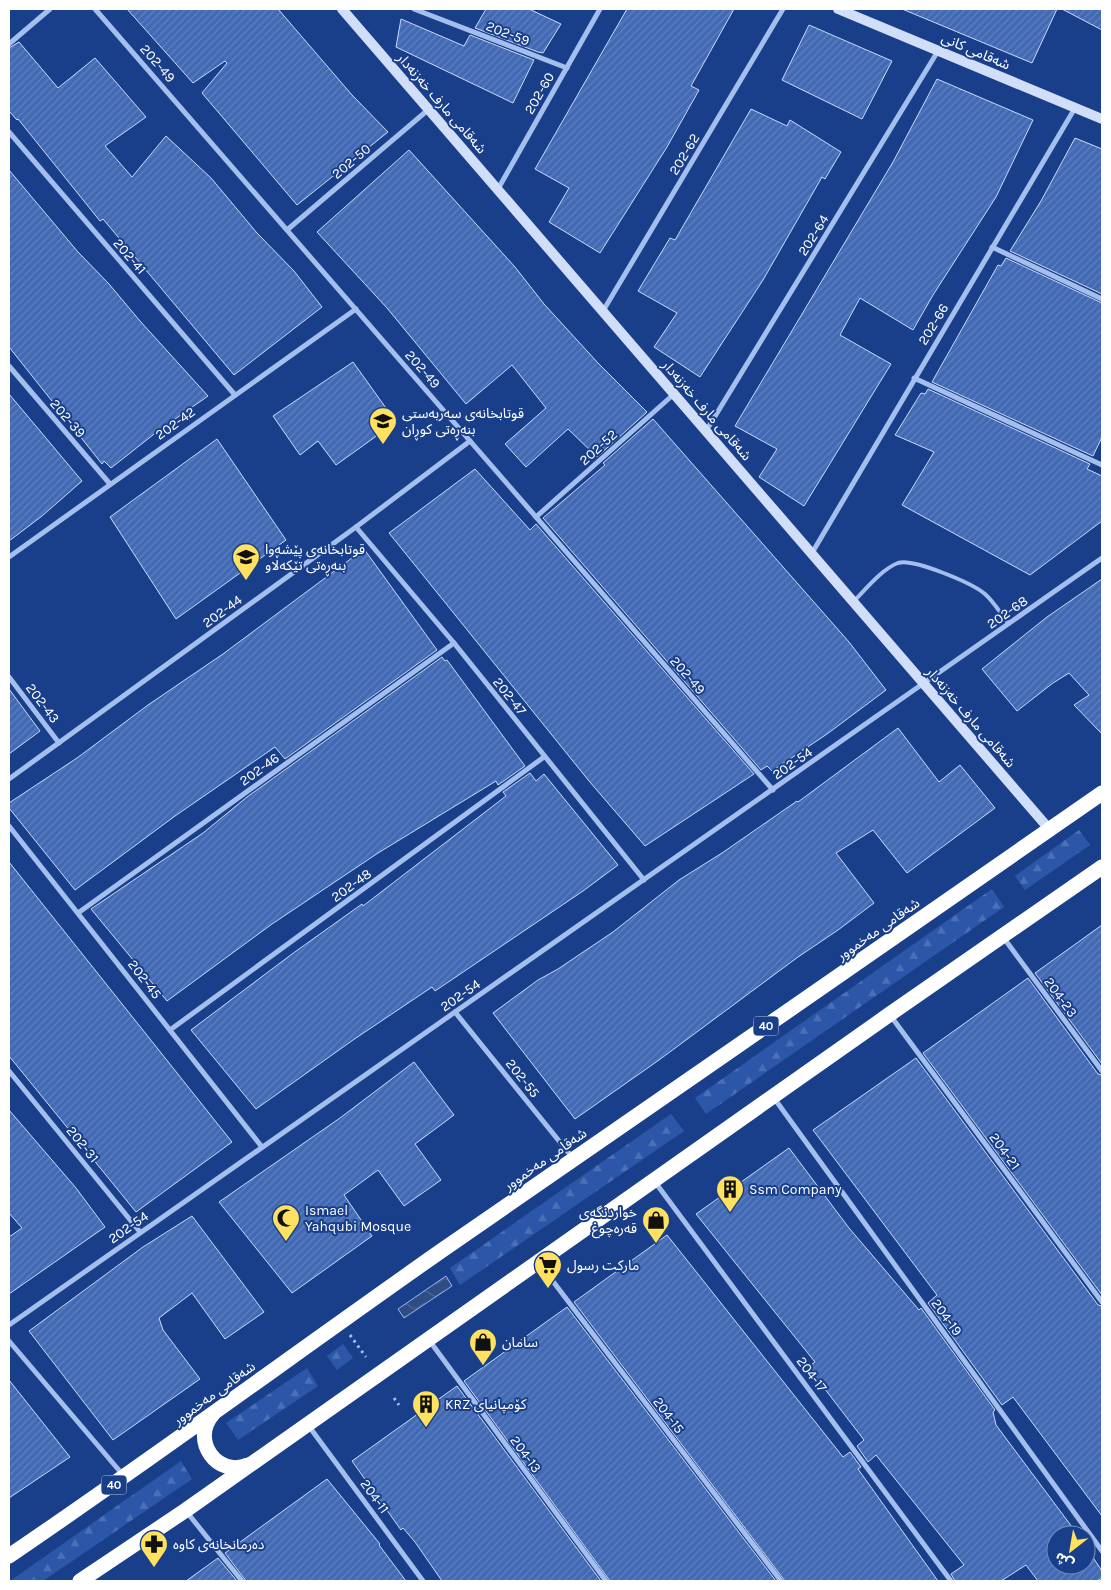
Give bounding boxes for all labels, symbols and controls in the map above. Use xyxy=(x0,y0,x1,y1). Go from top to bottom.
street label: 202-59 xyxy=(484,17,532,50)
street label: شەقامی کانی xyxy=(939,29,1013,74)
street label: 202-49 xyxy=(136,41,179,86)
street label: شەقامی مارف خەزنەدار xyxy=(393,49,490,157)
street label: 202-60 xyxy=(521,69,558,117)
street label: 202-62 xyxy=(665,130,703,178)
street label: 202-50 xyxy=(328,140,374,183)
street label: 202-64 xyxy=(794,211,833,259)
street label: 202-41 xyxy=(109,235,150,278)
street label: 202-66 xyxy=(914,300,952,348)
street label: 202-49 xyxy=(401,347,444,392)
street label: شەقامی مارف خەزنەدار xyxy=(658,356,755,464)
street label: 202-39 xyxy=(46,395,89,441)
street label: 202-42 xyxy=(152,403,199,444)
place label: قوتابخانەی سەربەستی بنەڕەتی کوڕان xyxy=(402,405,524,441)
school or university icon: قوتابخانەی سەربەستی بنەڕەتی کوڕان xyxy=(368,406,398,445)
street label: 202-52 xyxy=(576,426,621,469)
place label: قوتابخانەی پێشەوا بنەڕەتی تێکەڵاو xyxy=(265,541,365,577)
school or university icon: قوتابخانەی پێشەوا بنەڕەتی تێکەڵاو xyxy=(231,542,261,581)
street label: 202-44 xyxy=(199,591,246,632)
street label: 202-68 xyxy=(984,592,1031,633)
street label: 202-49 xyxy=(666,653,709,698)
street label: شەقامی مارف خەزنەدار xyxy=(922,663,1019,771)
street label: 202-47 xyxy=(489,674,530,719)
street label: 202-43 xyxy=(22,680,63,727)
street label: 202-54 xyxy=(769,743,816,783)
street label: 202-46 xyxy=(236,749,283,790)
street label: 202-48 xyxy=(328,865,375,906)
street label: شەقامی مەخموور xyxy=(833,894,923,965)
street label: 202-45 xyxy=(124,956,165,1002)
street label: 204-23 xyxy=(1040,974,1081,1021)
street label: 202-54 xyxy=(437,975,484,1015)
road number: 40 xyxy=(754,1016,778,1036)
street label: 202-55 xyxy=(502,1055,544,1101)
street label: 202-31 xyxy=(63,1123,103,1166)
street label: شەقامی مەخموور xyxy=(500,1124,590,1195)
street label: 204-21 xyxy=(985,1129,1024,1173)
building icon: Ssm Company xyxy=(715,1174,745,1213)
place label: Ssm Company xyxy=(749,1181,842,1198)
place label: Ismael Yahqubi Mosque xyxy=(305,1202,411,1235)
mosque icon: Ismael Yahqubi Mosque xyxy=(271,1203,301,1242)
place label: خواردنگەی قەرەچوغ xyxy=(579,1204,637,1239)
shop icon: خواردنگەی قەرەچوغ xyxy=(641,1205,671,1244)
street label: 202-54 xyxy=(105,1207,152,1247)
supermarket icon: مارکت رسول xyxy=(533,1250,563,1289)
place label: مارکت رسول xyxy=(567,1257,639,1274)
street label: 204-19 xyxy=(927,1295,966,1339)
shop icon: سامان xyxy=(468,1327,498,1366)
place label: سامان xyxy=(502,1334,538,1351)
street label: 204-17 xyxy=(793,1353,831,1396)
street label: شەقامی مەخموور xyxy=(169,1358,259,1430)
building icon: KRZ كۆمپانیای xyxy=(411,1389,441,1428)
street label: 204-15 xyxy=(649,1394,688,1437)
place label: KRZ كۆمپانیای xyxy=(445,1396,527,1414)
street label: 204-13 xyxy=(506,1432,545,1476)
road number: 40 xyxy=(102,1476,126,1494)
street label: 204-11 xyxy=(356,1476,393,1517)
north arrow xyxy=(1046,1525,1096,1575)
pharmacy icon: دەرمانخانەی کاوە xyxy=(139,1529,169,1568)
place label: دەرمانخانەی کاوە xyxy=(173,1536,265,1553)
text: ش xyxy=(1052,1548,1077,1573)

